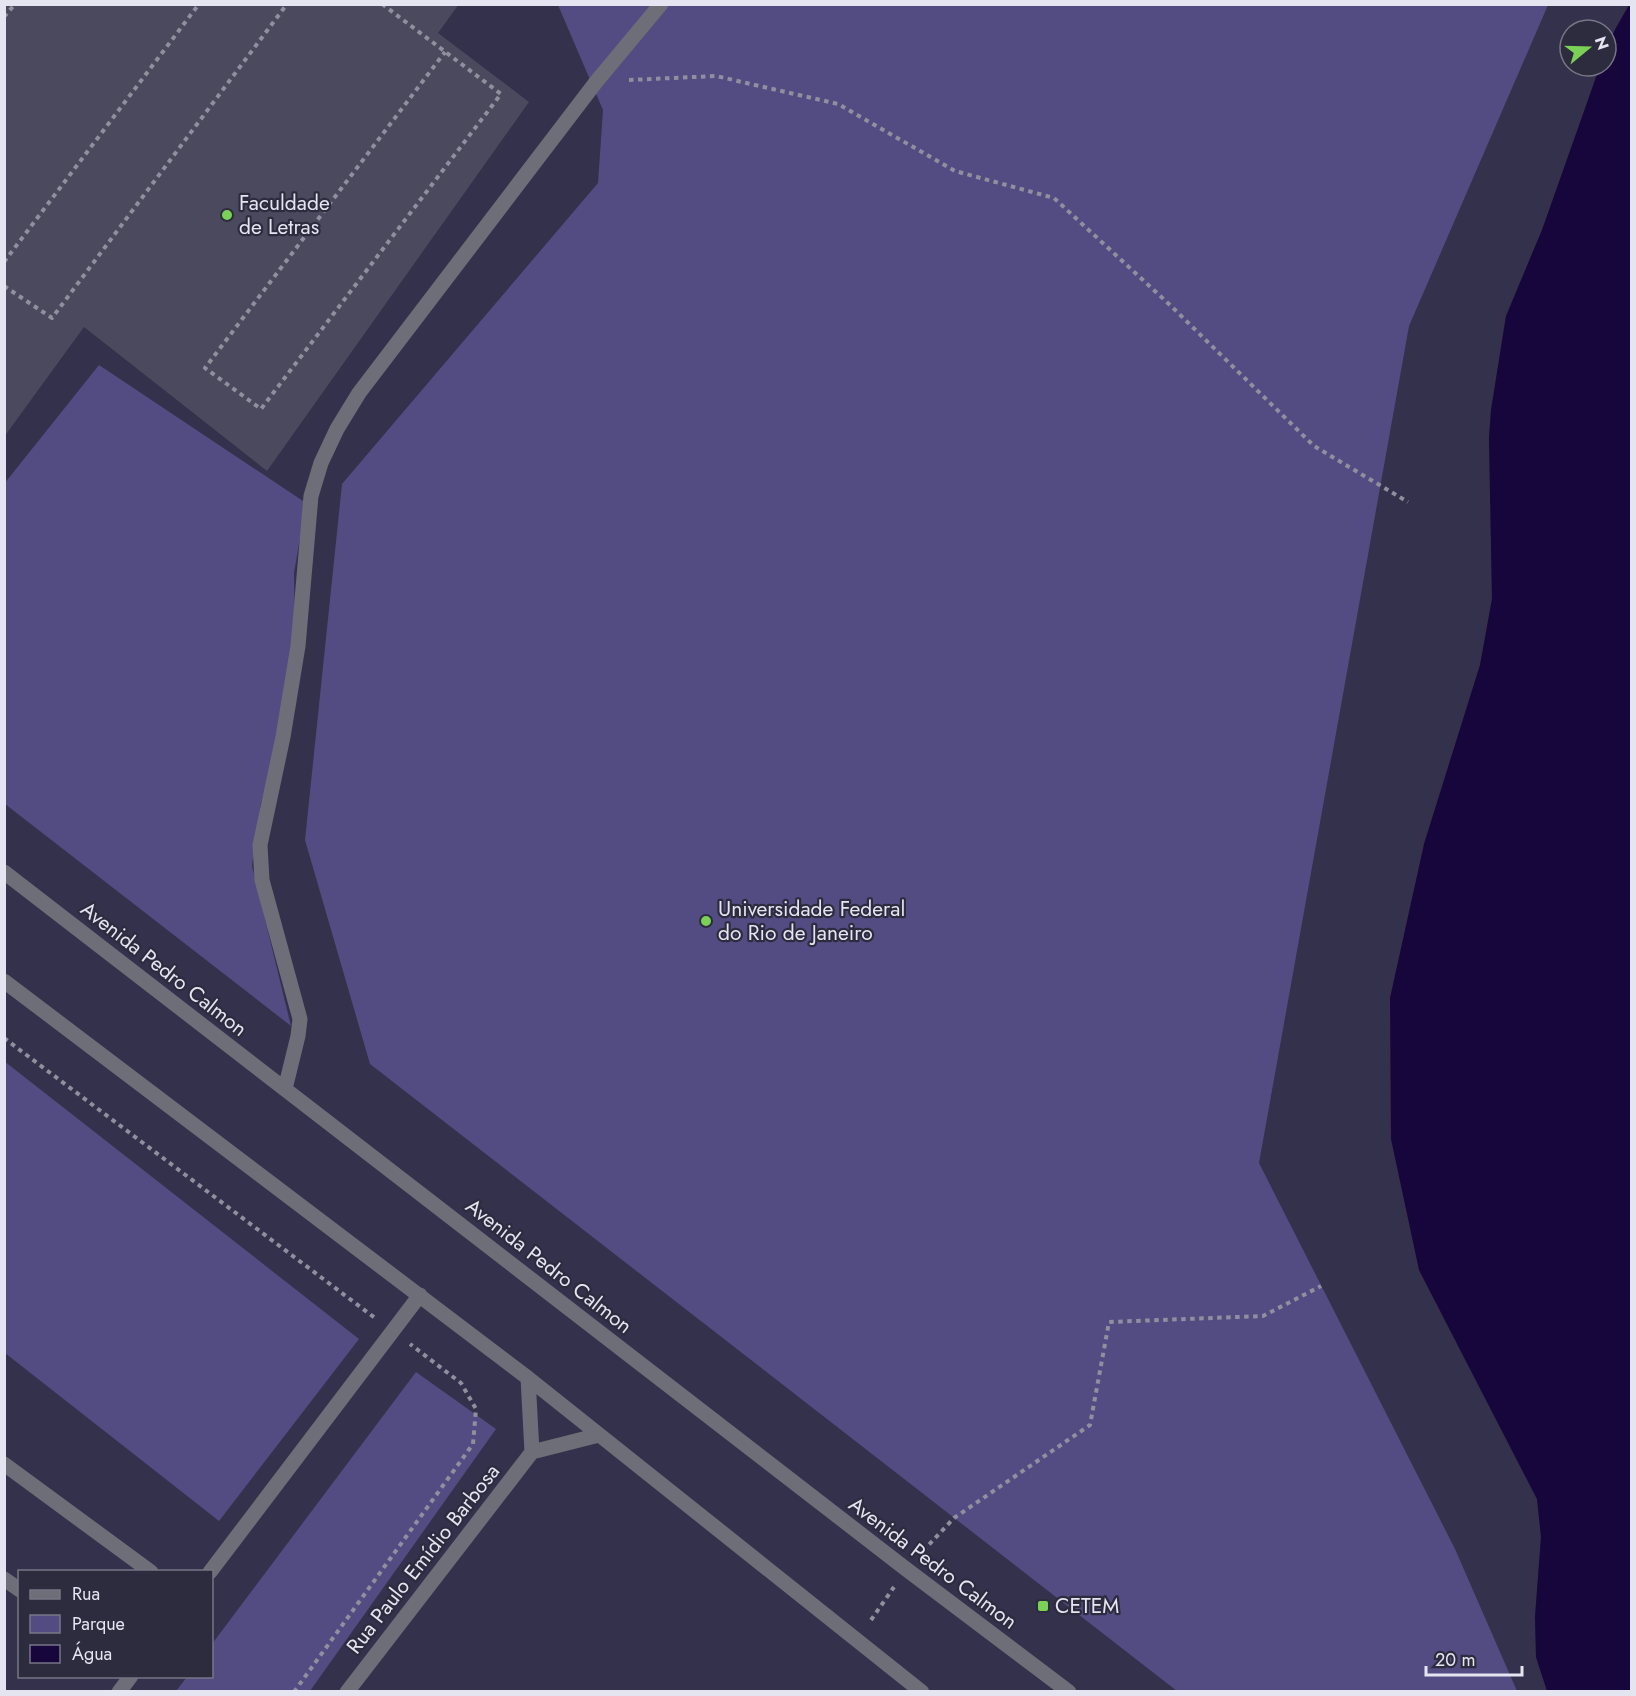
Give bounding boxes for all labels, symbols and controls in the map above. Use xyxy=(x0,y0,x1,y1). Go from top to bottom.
north arrow xyxy=(1558,18,1618,78)
text: N xyxy=(1589,34,1615,53)
place label: Faculdade de Letras xyxy=(239,188,330,242)
marker: Faculdade de Letras xyxy=(220,208,234,222)
street label: Avenida Pedro Calmon xyxy=(74,894,254,1044)
place label: Universidade Federal do Rio de Janeiro xyxy=(718,894,905,948)
marker: Universidade Federal do Rio de Janeiro xyxy=(699,914,713,928)
street label: Avenida Pedro Calmon xyxy=(459,1191,639,1341)
street label: Rua Paulo Emídio Barbosa xyxy=(339,1458,507,1660)
street label: Avenida Pedro Calmon xyxy=(843,1490,1023,1636)
legend xyxy=(18,1570,213,1678)
text: Rua xyxy=(72,1581,100,1607)
place label: CETEM xyxy=(1055,1591,1119,1621)
marker: CETEM xyxy=(1036,1599,1050,1613)
text: Parque xyxy=(72,1611,125,1637)
scale bar xyxy=(1426,1639,1522,1677)
text: Água xyxy=(72,1641,112,1667)
text: 20 m xyxy=(1435,1647,1475,1673)

